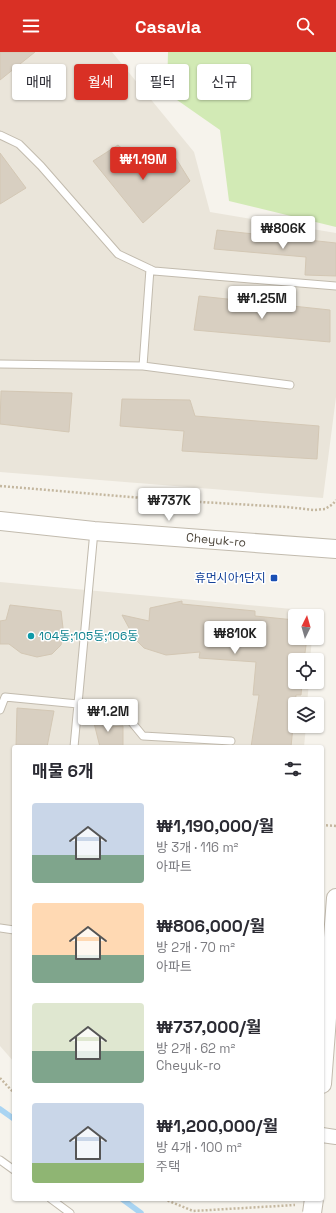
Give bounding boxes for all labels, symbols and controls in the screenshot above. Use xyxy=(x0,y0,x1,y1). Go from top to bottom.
icon: menu xyxy=(20,15,42,37)
text: Casavia xyxy=(135,15,201,38)
icon: search xyxy=(294,15,316,37)
chip: 매매 xyxy=(12,64,66,100)
chip: 월세 xyxy=(74,64,128,100)
chip: 필터 xyxy=(136,64,189,100)
chip: 신규 xyxy=(197,64,251,100)
pin: ₩1.19M xyxy=(110,147,176,181)
text: ₩1.19M xyxy=(119,151,167,168)
pin: ₩806K xyxy=(255,216,311,250)
text: ₩806K xyxy=(260,220,306,237)
pin: ₩1.25M xyxy=(229,286,295,320)
text: ₩1.25M xyxy=(237,290,287,307)
pin: ₩737K xyxy=(141,488,197,522)
text: ₩737K xyxy=(147,492,191,509)
street label: Cheyuk-ro xyxy=(185,529,247,551)
place label: 휴먼시아1단지 xyxy=(195,570,266,586)
marker: 휴먼시아1단지 xyxy=(269,573,279,583)
north arrow xyxy=(288,609,324,645)
map controls xyxy=(288,609,324,733)
pin: ₩810K xyxy=(207,621,263,655)
text: ₩810K xyxy=(213,625,257,642)
place label: 104동;105동;106동 xyxy=(39,628,138,644)
marker: 104동;105동;106동 xyxy=(26,631,36,641)
button: locate xyxy=(288,653,324,689)
button: layers xyxy=(288,697,324,733)
pin: ₩1.2M xyxy=(80,699,136,733)
text: ₩1.2M xyxy=(87,703,129,720)
icon: filters xyxy=(282,758,304,780)
text: 매물 6개 xyxy=(32,760,94,782)
text: ₩1,190,000/월 xyxy=(156,815,274,837)
icon: home xyxy=(64,819,112,867)
text: 방 3개 · 116 m² xyxy=(156,839,238,856)
text: 아파트 xyxy=(156,858,192,875)
text: ₩806,000/월 xyxy=(156,915,265,937)
icon: home xyxy=(64,919,112,967)
text: 방 2개 · 70 m² xyxy=(156,939,235,956)
text: 아파트 xyxy=(156,958,192,975)
text: ₩737,000/월 xyxy=(156,1016,261,1038)
icon: home xyxy=(64,1019,112,1067)
text: 방 2개 · 62 m² xyxy=(156,1040,235,1057)
text: Cheyuk-ro xyxy=(156,1057,221,1074)
text: ₩1,200,000/월 xyxy=(156,1115,278,1137)
icon: home xyxy=(64,1119,112,1167)
text: 방 4개 · 100 m² xyxy=(156,1139,242,1156)
text: 주택 xyxy=(156,1158,180,1175)

